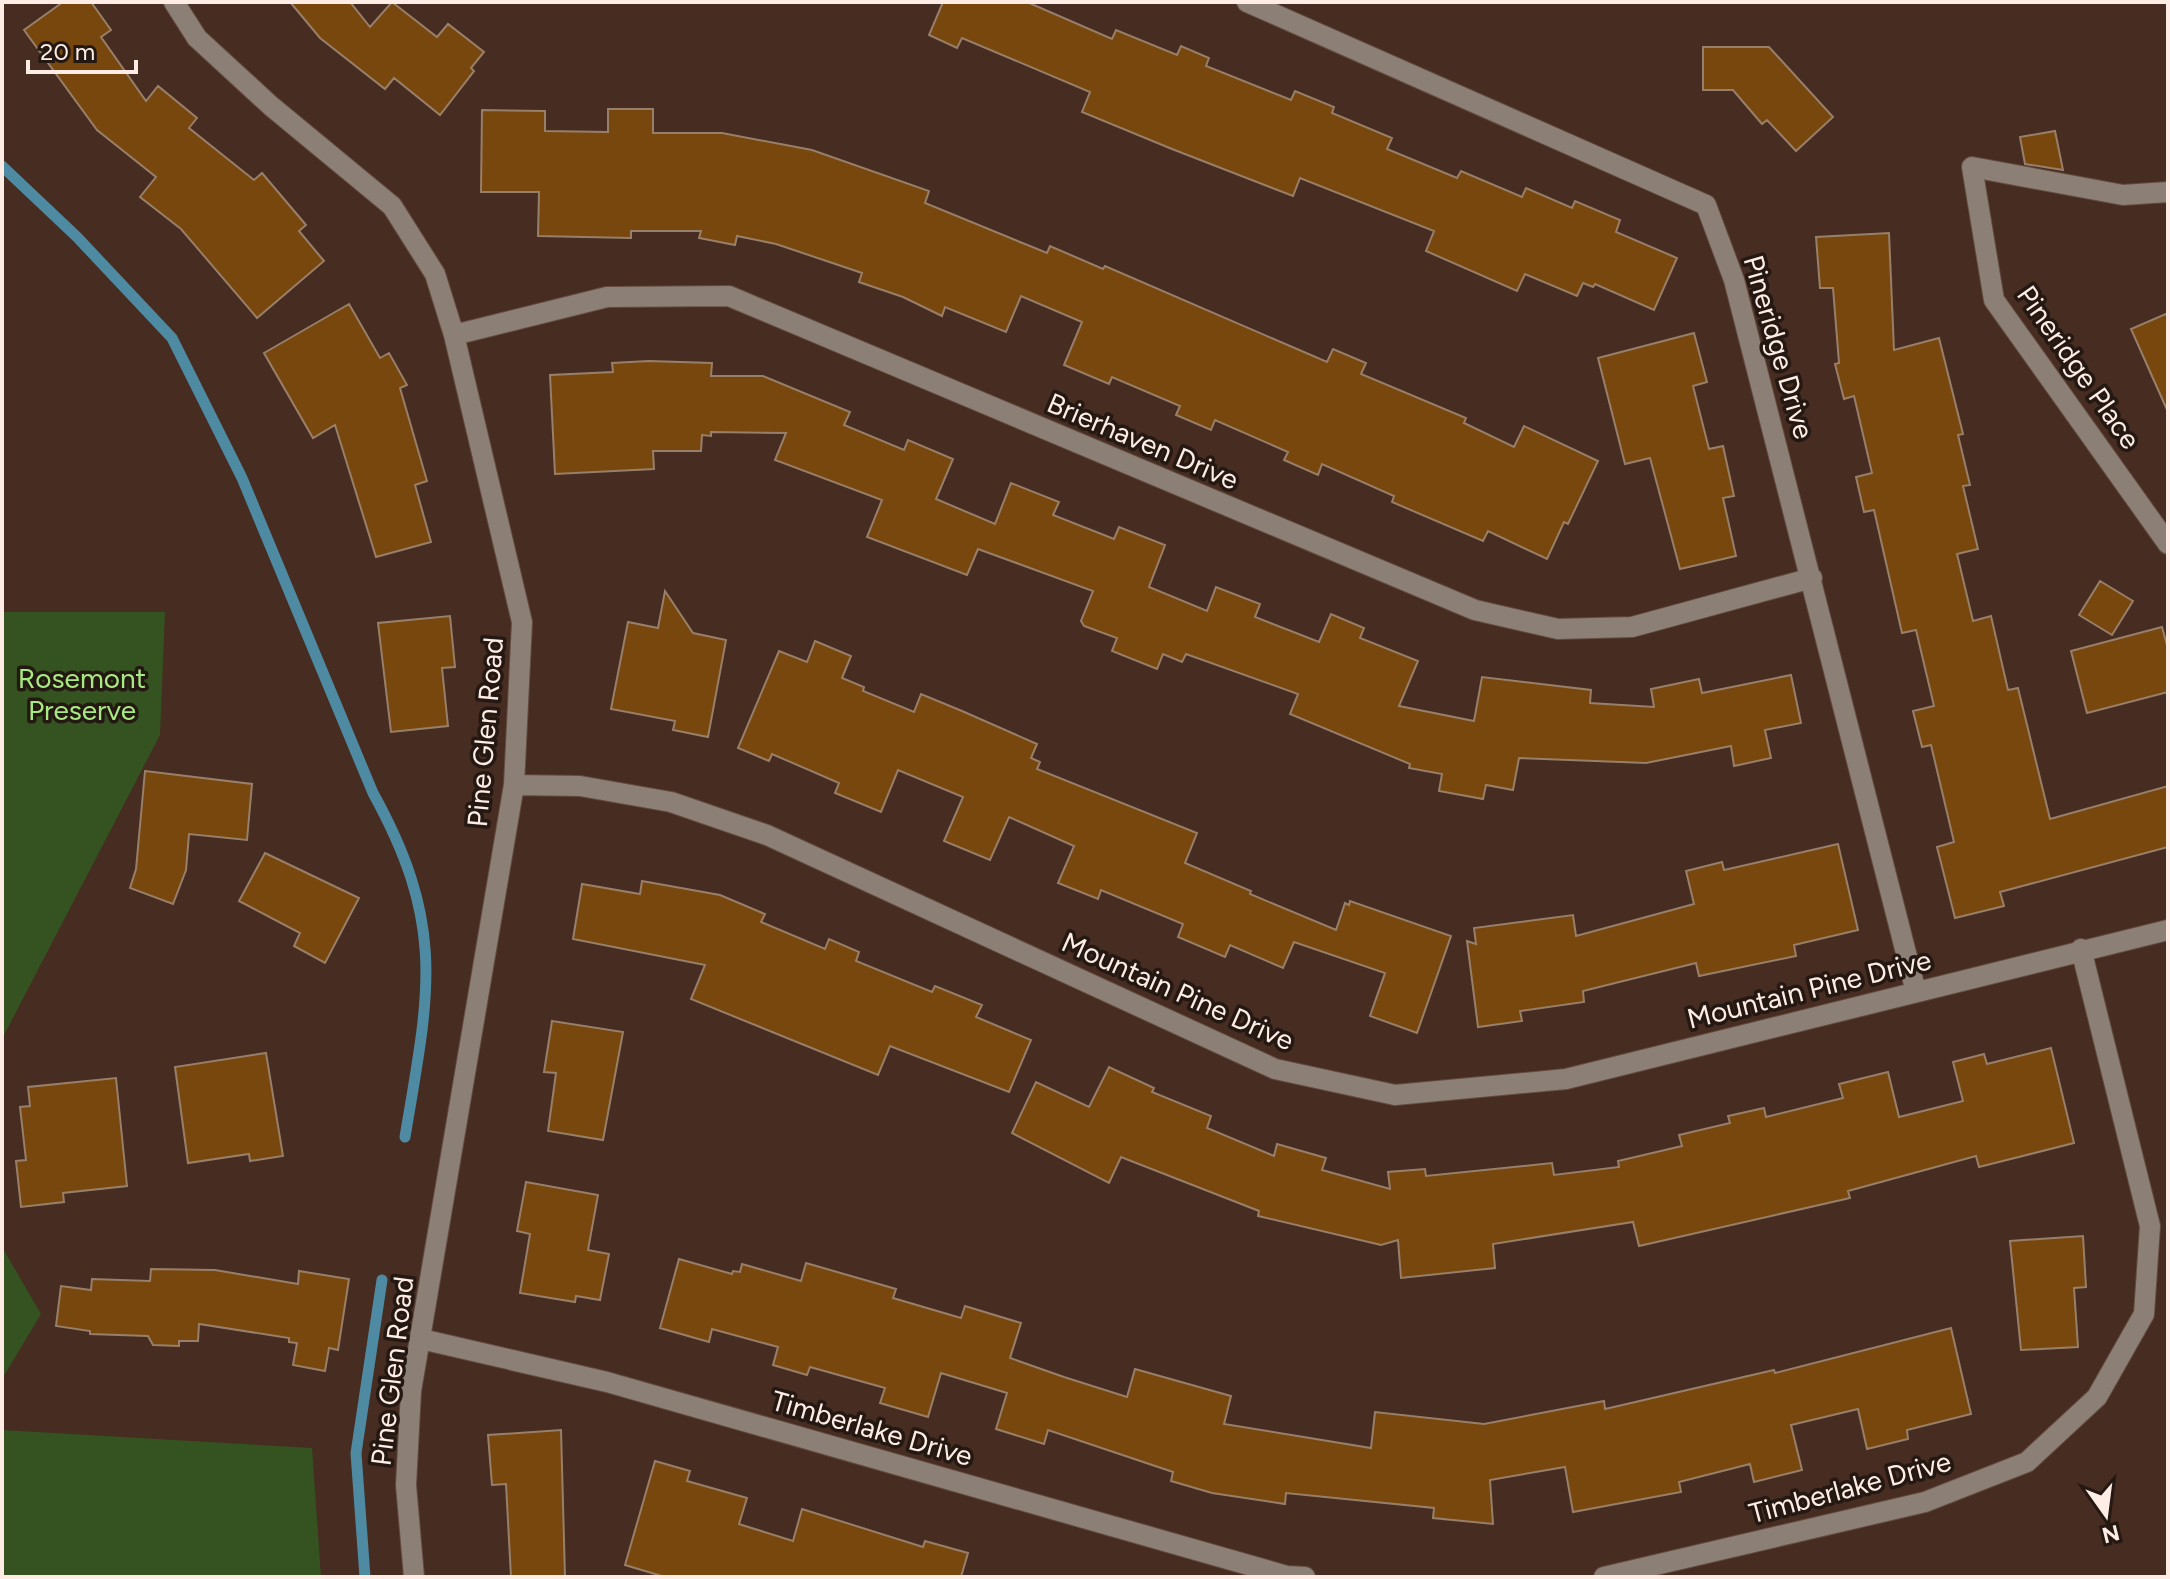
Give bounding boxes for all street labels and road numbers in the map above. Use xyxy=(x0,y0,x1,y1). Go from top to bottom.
street label: Pineridge Drive xyxy=(1737,251,1821,443)
street label: Pineridge Place xyxy=(2010,279,2148,455)
street label: Brierhaven Drive xyxy=(1042,385,1244,497)
street label: Pine Glen Road xyxy=(460,636,510,828)
street label: Mountain Pine Drive xyxy=(1057,925,1299,1057)
street label: Mountain Pine Drive xyxy=(1683,942,1935,1036)
street label: Pine Glen Road xyxy=(364,1275,420,1467)
street label: Timberlake Drive xyxy=(768,1383,976,1473)
street label: Timberlake Drive xyxy=(1745,1444,1955,1530)

